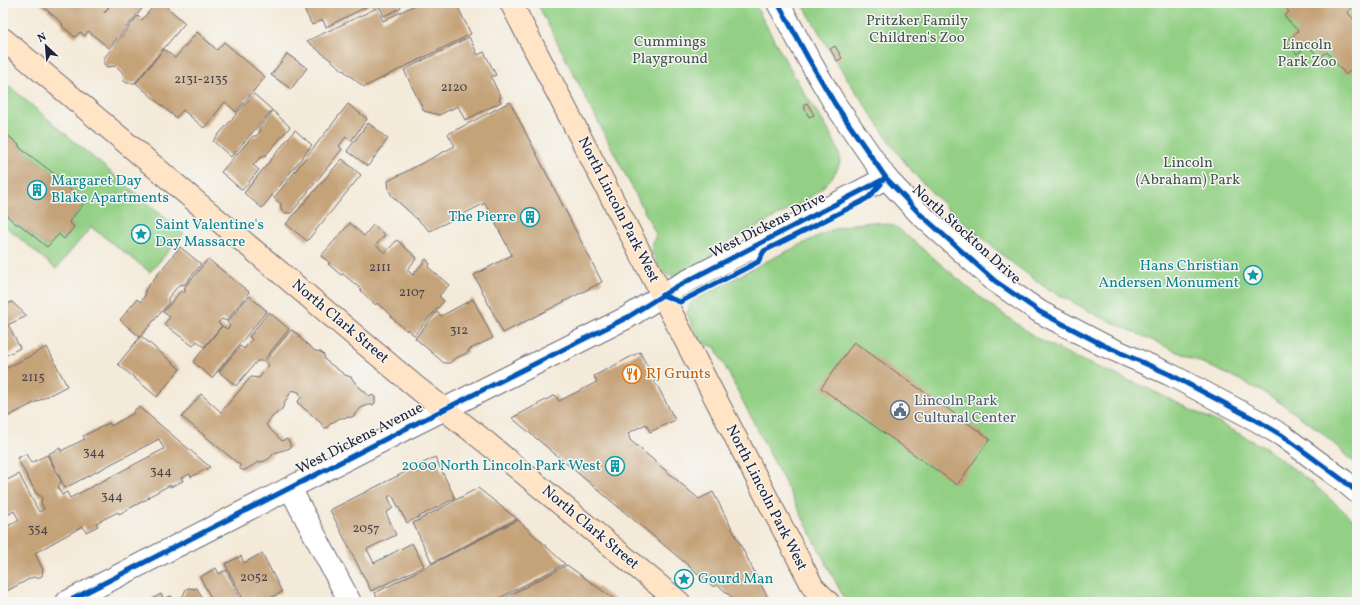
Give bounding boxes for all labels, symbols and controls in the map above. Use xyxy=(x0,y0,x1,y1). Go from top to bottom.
park label: Pritzker Family Children's Zoo xyxy=(866,11,968,49)
north arrow xyxy=(26,26,66,66)
text: N xyxy=(35,30,49,47)
park label: Cummings Playground xyxy=(632,32,708,70)
park label: Lincoln Park Zoo xyxy=(1277,35,1337,73)
house number: 2131-2135 xyxy=(174,71,228,89)
house number: 2120 xyxy=(441,79,468,97)
street label: North Lincoln Park West xyxy=(572,133,664,287)
park label: Lincoln (Abraham) Park xyxy=(1136,153,1240,191)
place label: Margaret Day Blake Apartments xyxy=(51,171,169,209)
building icon: Margaret Day Blake Apartments xyxy=(26,179,48,201)
street label: North Stockton Drive xyxy=(907,180,1025,290)
street label: West Dickens Drive xyxy=(706,188,830,264)
building icon: The Pierre xyxy=(519,206,541,228)
place label: The Pierre xyxy=(448,207,516,228)
place label: Saint Valentine's Day Massacre xyxy=(155,215,264,253)
place icon: Saint Valentine's Day Massacre xyxy=(130,223,152,245)
place label: Hans Christian Andersen Monument xyxy=(1098,256,1239,294)
house number: 2111 xyxy=(369,259,391,277)
place icon: Hans Christian Andersen Monument xyxy=(1242,264,1264,286)
street label: North Clark Street xyxy=(287,275,393,369)
house number: 2107 xyxy=(399,284,425,302)
house number: 312 xyxy=(450,322,468,340)
restaurant icon: RJ Grunts xyxy=(621,363,643,385)
place label: RJ Grunts xyxy=(646,364,711,385)
house number: 2115 xyxy=(21,369,45,387)
place label: Lincoln Park Cultural Center xyxy=(914,391,1016,429)
street label: West Dickens Avenue xyxy=(293,398,427,480)
public building icon: Lincoln Park Cultural Center xyxy=(889,399,911,421)
street label: North Lincoln Park West xyxy=(720,421,812,575)
house number: 344 xyxy=(83,444,105,462)
building icon: 2000 North Lincoln Park West xyxy=(604,455,626,477)
place label: 2000 North Lincoln Park West xyxy=(401,456,601,477)
house number: 344 xyxy=(150,463,172,481)
street label: North Clark Street xyxy=(537,481,643,575)
house number: 344 xyxy=(101,488,123,506)
house number: 2057 xyxy=(352,520,380,538)
house number: 354 xyxy=(28,521,49,539)
place icon: Gourd Man xyxy=(673,568,695,590)
house number: 2052 xyxy=(240,569,268,587)
place label: Gourd Man xyxy=(698,569,774,590)

